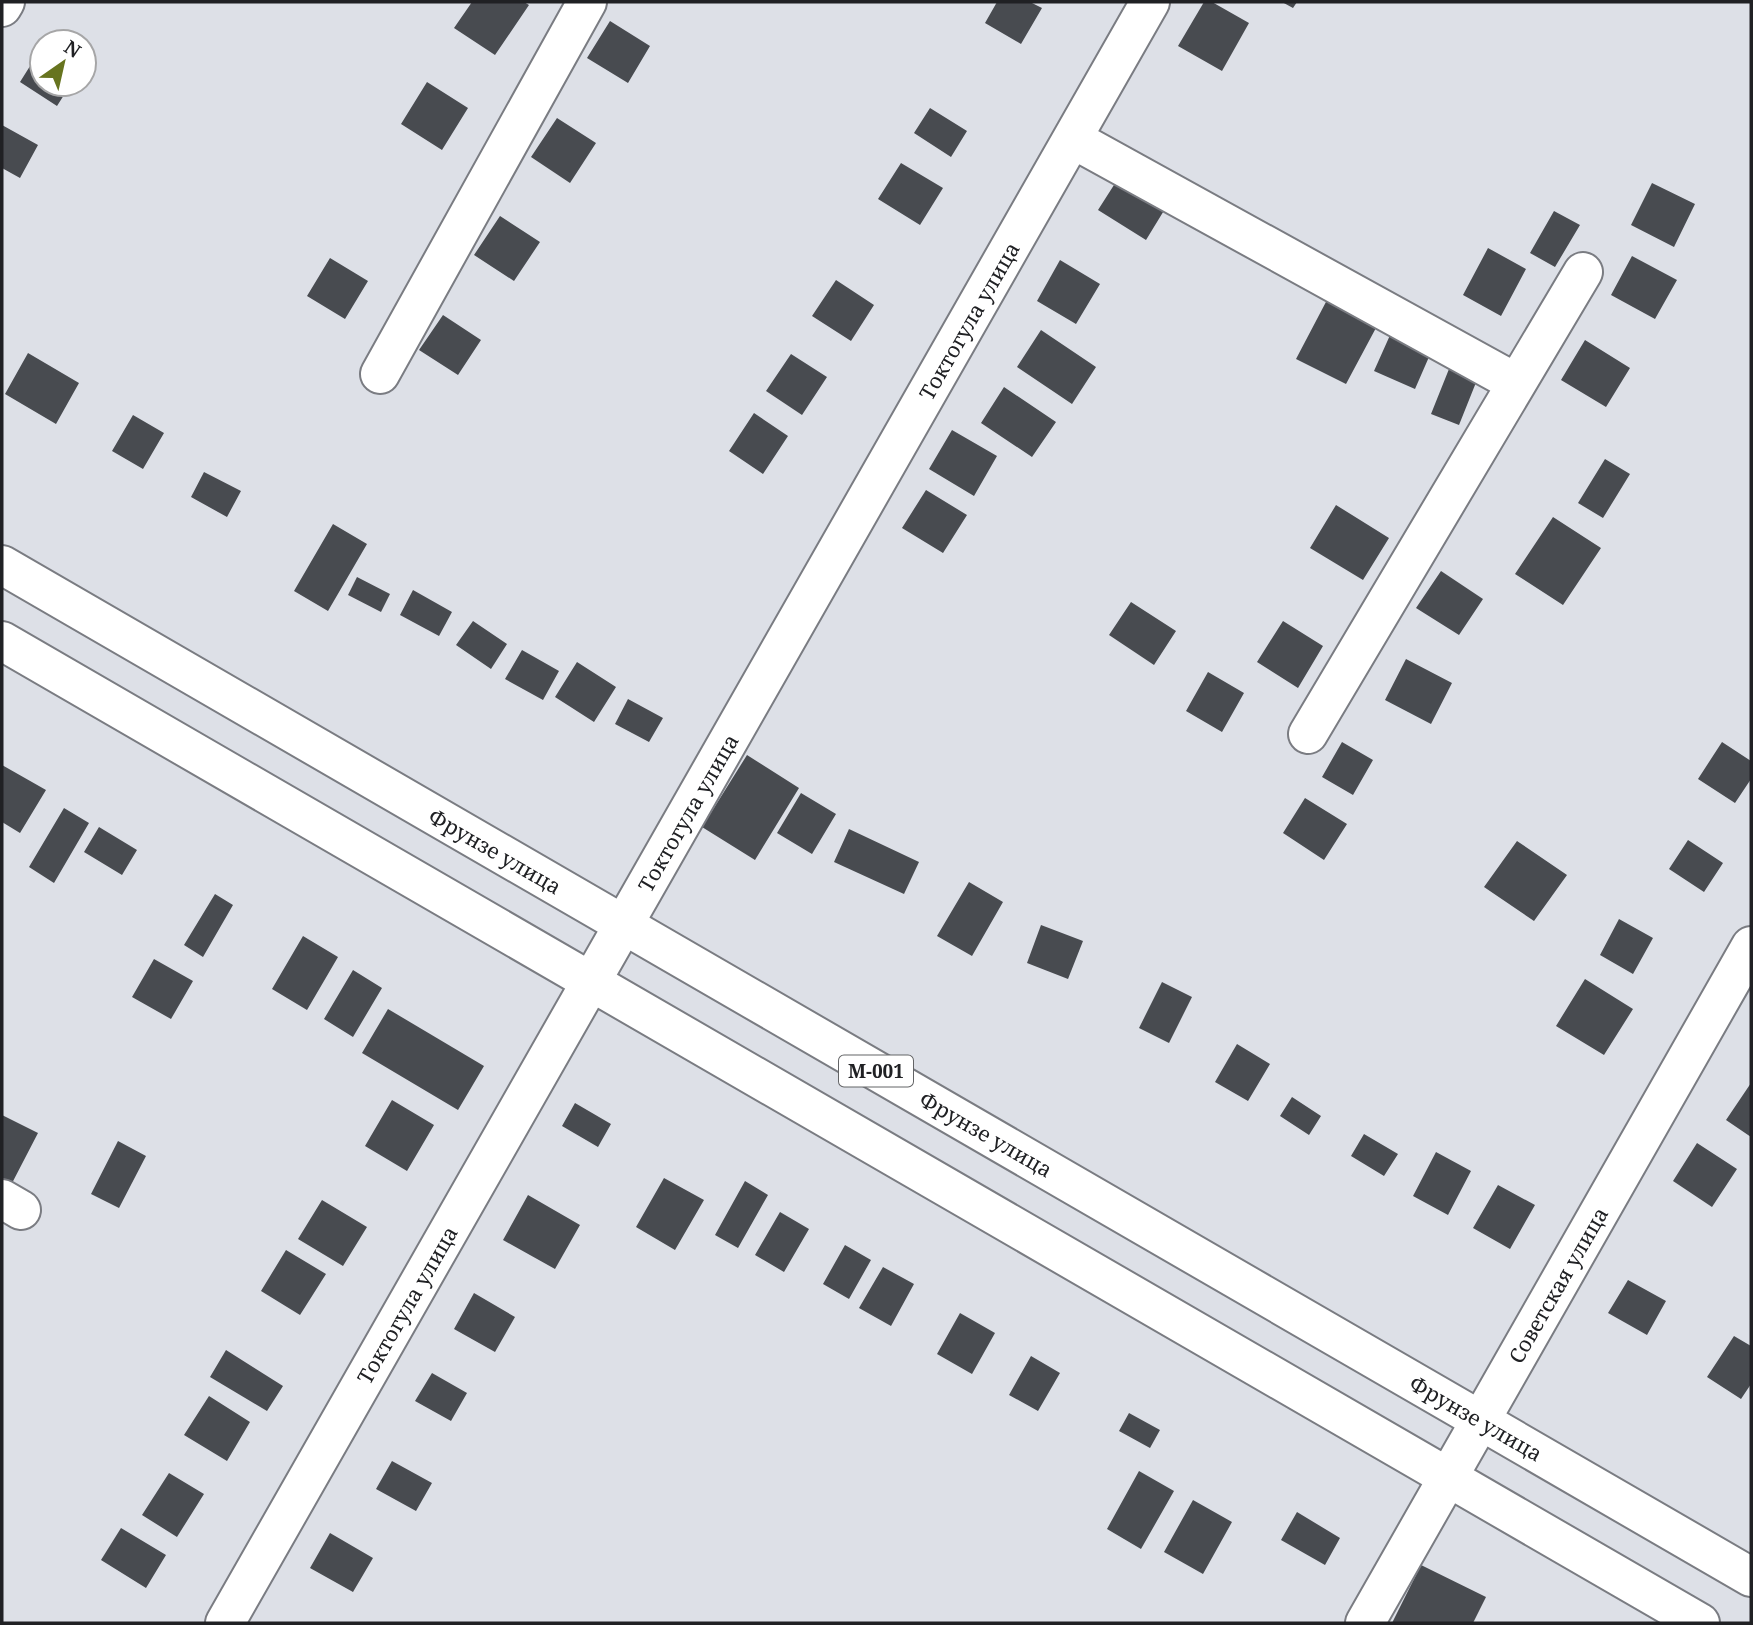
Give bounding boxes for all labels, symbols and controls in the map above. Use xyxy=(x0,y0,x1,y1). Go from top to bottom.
north arrow xyxy=(28,28,98,98)
text: N xyxy=(59,34,86,64)
street label: Токтогула улица xyxy=(912,237,1026,405)
street label: Токтогула улица xyxy=(631,729,745,897)
street label: Фрунзе улица xyxy=(424,802,566,900)
road number: M-001 xyxy=(839,1056,913,1086)
street label: Фрунзе улица xyxy=(915,1085,1057,1183)
street label: Советская улица xyxy=(1502,1202,1614,1368)
street label: Токтогула улица xyxy=(350,1221,464,1389)
street label: Фрунзе улица xyxy=(1405,1369,1547,1467)

